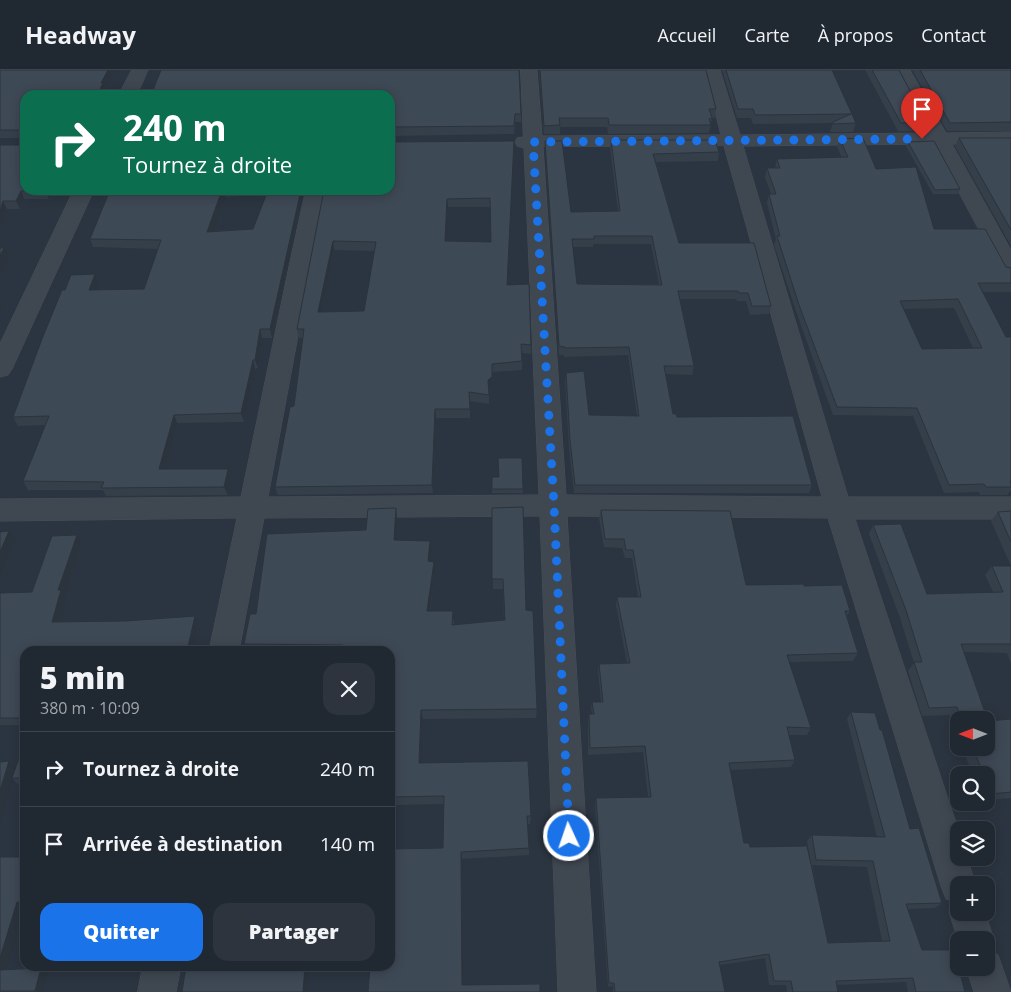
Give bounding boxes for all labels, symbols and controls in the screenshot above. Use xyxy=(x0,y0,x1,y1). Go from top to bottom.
text: Headway xyxy=(25,18,136,51)
text: Accueil xyxy=(658,23,716,47)
text: Carte xyxy=(744,23,790,47)
text: À propos xyxy=(818,23,893,47)
text: Contact xyxy=(921,23,986,47)
pin xyxy=(901,88,943,139)
icon: arrive xyxy=(908,95,936,123)
text: 240 m xyxy=(123,104,227,151)
icon: right xyxy=(40,110,105,175)
text: Tournez à droite xyxy=(123,149,292,179)
text: 5 min xyxy=(40,657,125,698)
button: close xyxy=(323,663,375,715)
text: 380 m · 10:09 xyxy=(40,697,140,719)
north arrow xyxy=(950,711,995,756)
map controls xyxy=(950,711,995,976)
icon: right xyxy=(40,755,68,783)
text: Tournez à droite xyxy=(83,756,239,782)
text: 240 m xyxy=(320,756,375,782)
button: search xyxy=(950,766,995,811)
position arrow xyxy=(542,809,594,861)
button: layers xyxy=(950,821,995,866)
icon: arrive xyxy=(40,830,68,858)
text: Arrivée à destination xyxy=(83,831,283,857)
text: 140 m xyxy=(320,831,375,857)
button: + xyxy=(950,876,995,921)
button: Quitter xyxy=(40,903,203,961)
button: Partager xyxy=(213,903,375,961)
button: − xyxy=(950,931,995,976)

